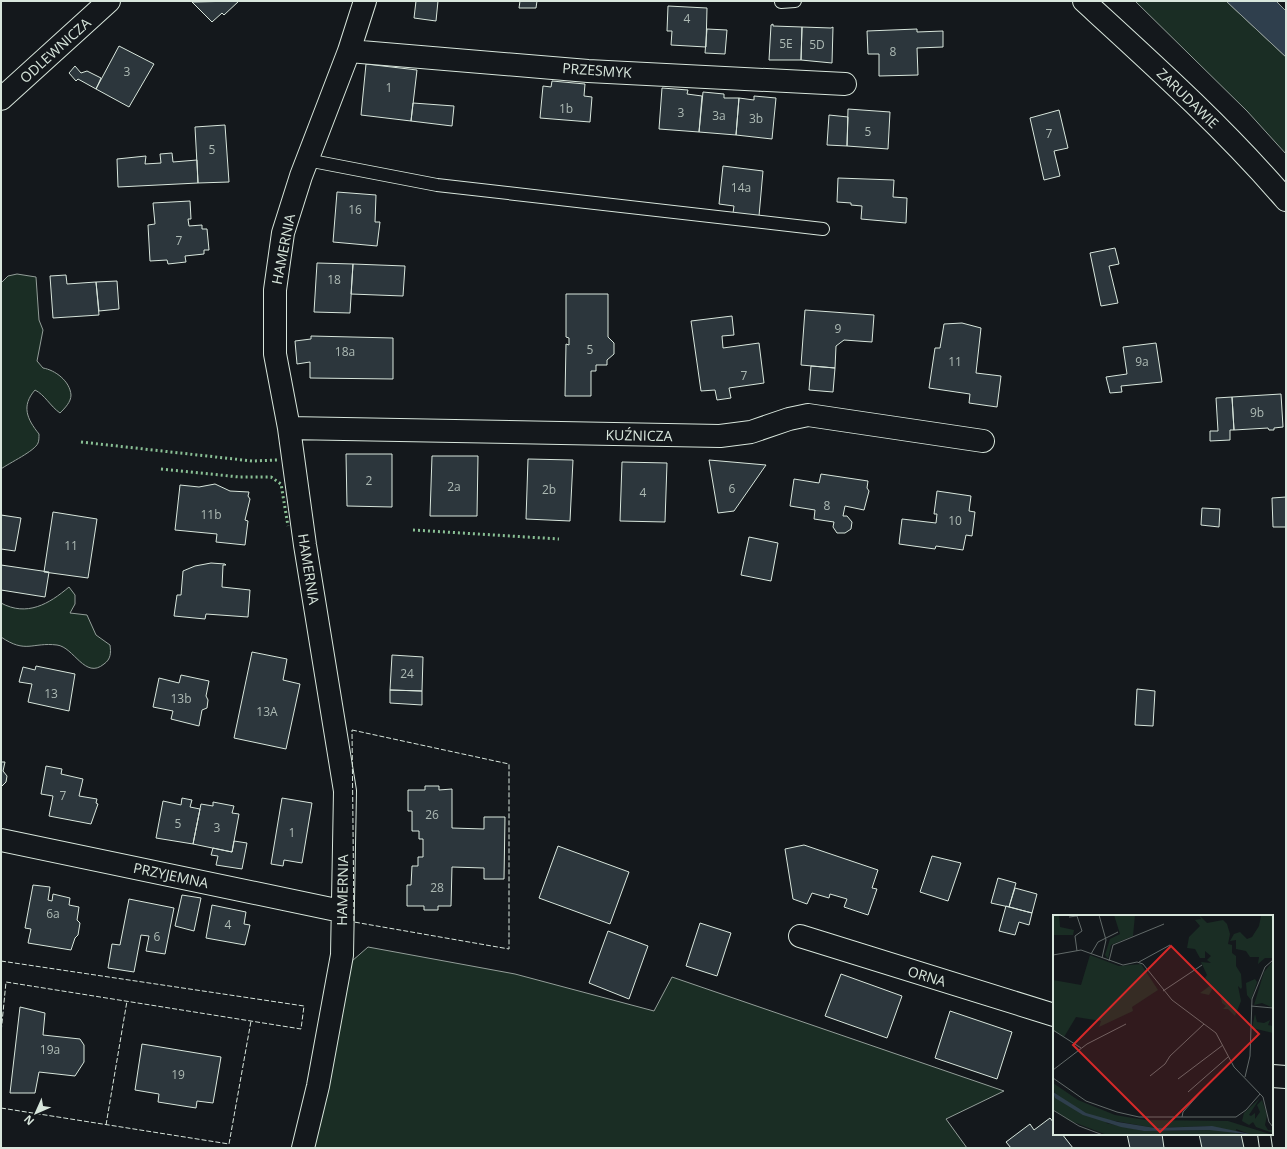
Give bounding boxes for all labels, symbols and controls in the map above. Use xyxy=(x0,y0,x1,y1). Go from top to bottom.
house number: 4 xyxy=(684,10,691,27)
street label: ODLEWNICZA xyxy=(15,13,95,87)
house number: 5E xyxy=(779,35,793,52)
house number: 5D xyxy=(809,36,825,53)
house number: 8 xyxy=(890,43,897,60)
street label: PRZESMYK xyxy=(562,58,633,82)
house number: 3 xyxy=(124,63,131,80)
street label: ZARUDAWIE xyxy=(1153,64,1223,132)
house number: 1 xyxy=(386,79,392,96)
house number: 1b xyxy=(559,100,573,117)
house number: 3 xyxy=(678,104,685,121)
house number: 3a xyxy=(712,107,726,124)
house number: 3b xyxy=(749,110,763,127)
house number: 5 xyxy=(865,123,872,140)
house number: 7 xyxy=(1046,125,1053,142)
house number: 5 xyxy=(209,141,216,158)
house number: 14a xyxy=(731,179,751,196)
house number: 16 xyxy=(348,201,362,218)
street label: HAMERNIA xyxy=(267,212,299,286)
house number: 7 xyxy=(176,232,183,249)
house number: 18 xyxy=(327,271,341,288)
house number: 9 xyxy=(835,320,842,337)
house number: 5 xyxy=(587,341,594,358)
house number: 18a xyxy=(335,343,355,360)
house number: 11 xyxy=(948,353,962,370)
house number: 9a xyxy=(1135,353,1149,370)
house number: 7 xyxy=(741,367,748,384)
house number: 9b xyxy=(1250,404,1264,421)
street label: KUŹNICZA xyxy=(605,425,673,445)
house number: 2 xyxy=(366,472,373,489)
house number: 2a xyxy=(447,478,461,495)
house number: 6 xyxy=(729,480,736,497)
house number: 2b xyxy=(542,481,556,498)
house number: 4 xyxy=(640,484,647,501)
house number: 8 xyxy=(824,497,831,514)
house number: 11b xyxy=(200,506,222,523)
house number: 10 xyxy=(948,512,962,529)
street label: HAMERNIA xyxy=(294,532,324,606)
house number: 11 xyxy=(64,537,78,554)
house number: 24 xyxy=(400,665,414,682)
house number: 13 xyxy=(44,685,58,702)
house number: 13b xyxy=(170,690,192,707)
house number: 13A xyxy=(256,703,278,720)
house number: 7 xyxy=(60,787,67,804)
house number: 26 xyxy=(425,806,439,823)
house number: 5 xyxy=(175,815,182,832)
house number: 3 xyxy=(214,819,221,836)
house number: 1 xyxy=(289,824,295,841)
street label: HAMERNIA xyxy=(332,854,352,926)
street label: PRZYJEMNA xyxy=(132,858,210,892)
house number: 28 xyxy=(430,879,444,896)
house number: 6a xyxy=(46,905,60,922)
inset map xyxy=(1053,915,1273,1135)
house number: 4 xyxy=(225,916,232,933)
house number: 6 xyxy=(154,928,161,945)
street label: ORNA xyxy=(906,961,949,991)
house number: 19a xyxy=(40,1041,60,1058)
house number: 19 xyxy=(171,1066,185,1083)
north arrow xyxy=(16,1093,56,1133)
text: N xyxy=(20,1112,37,1129)

